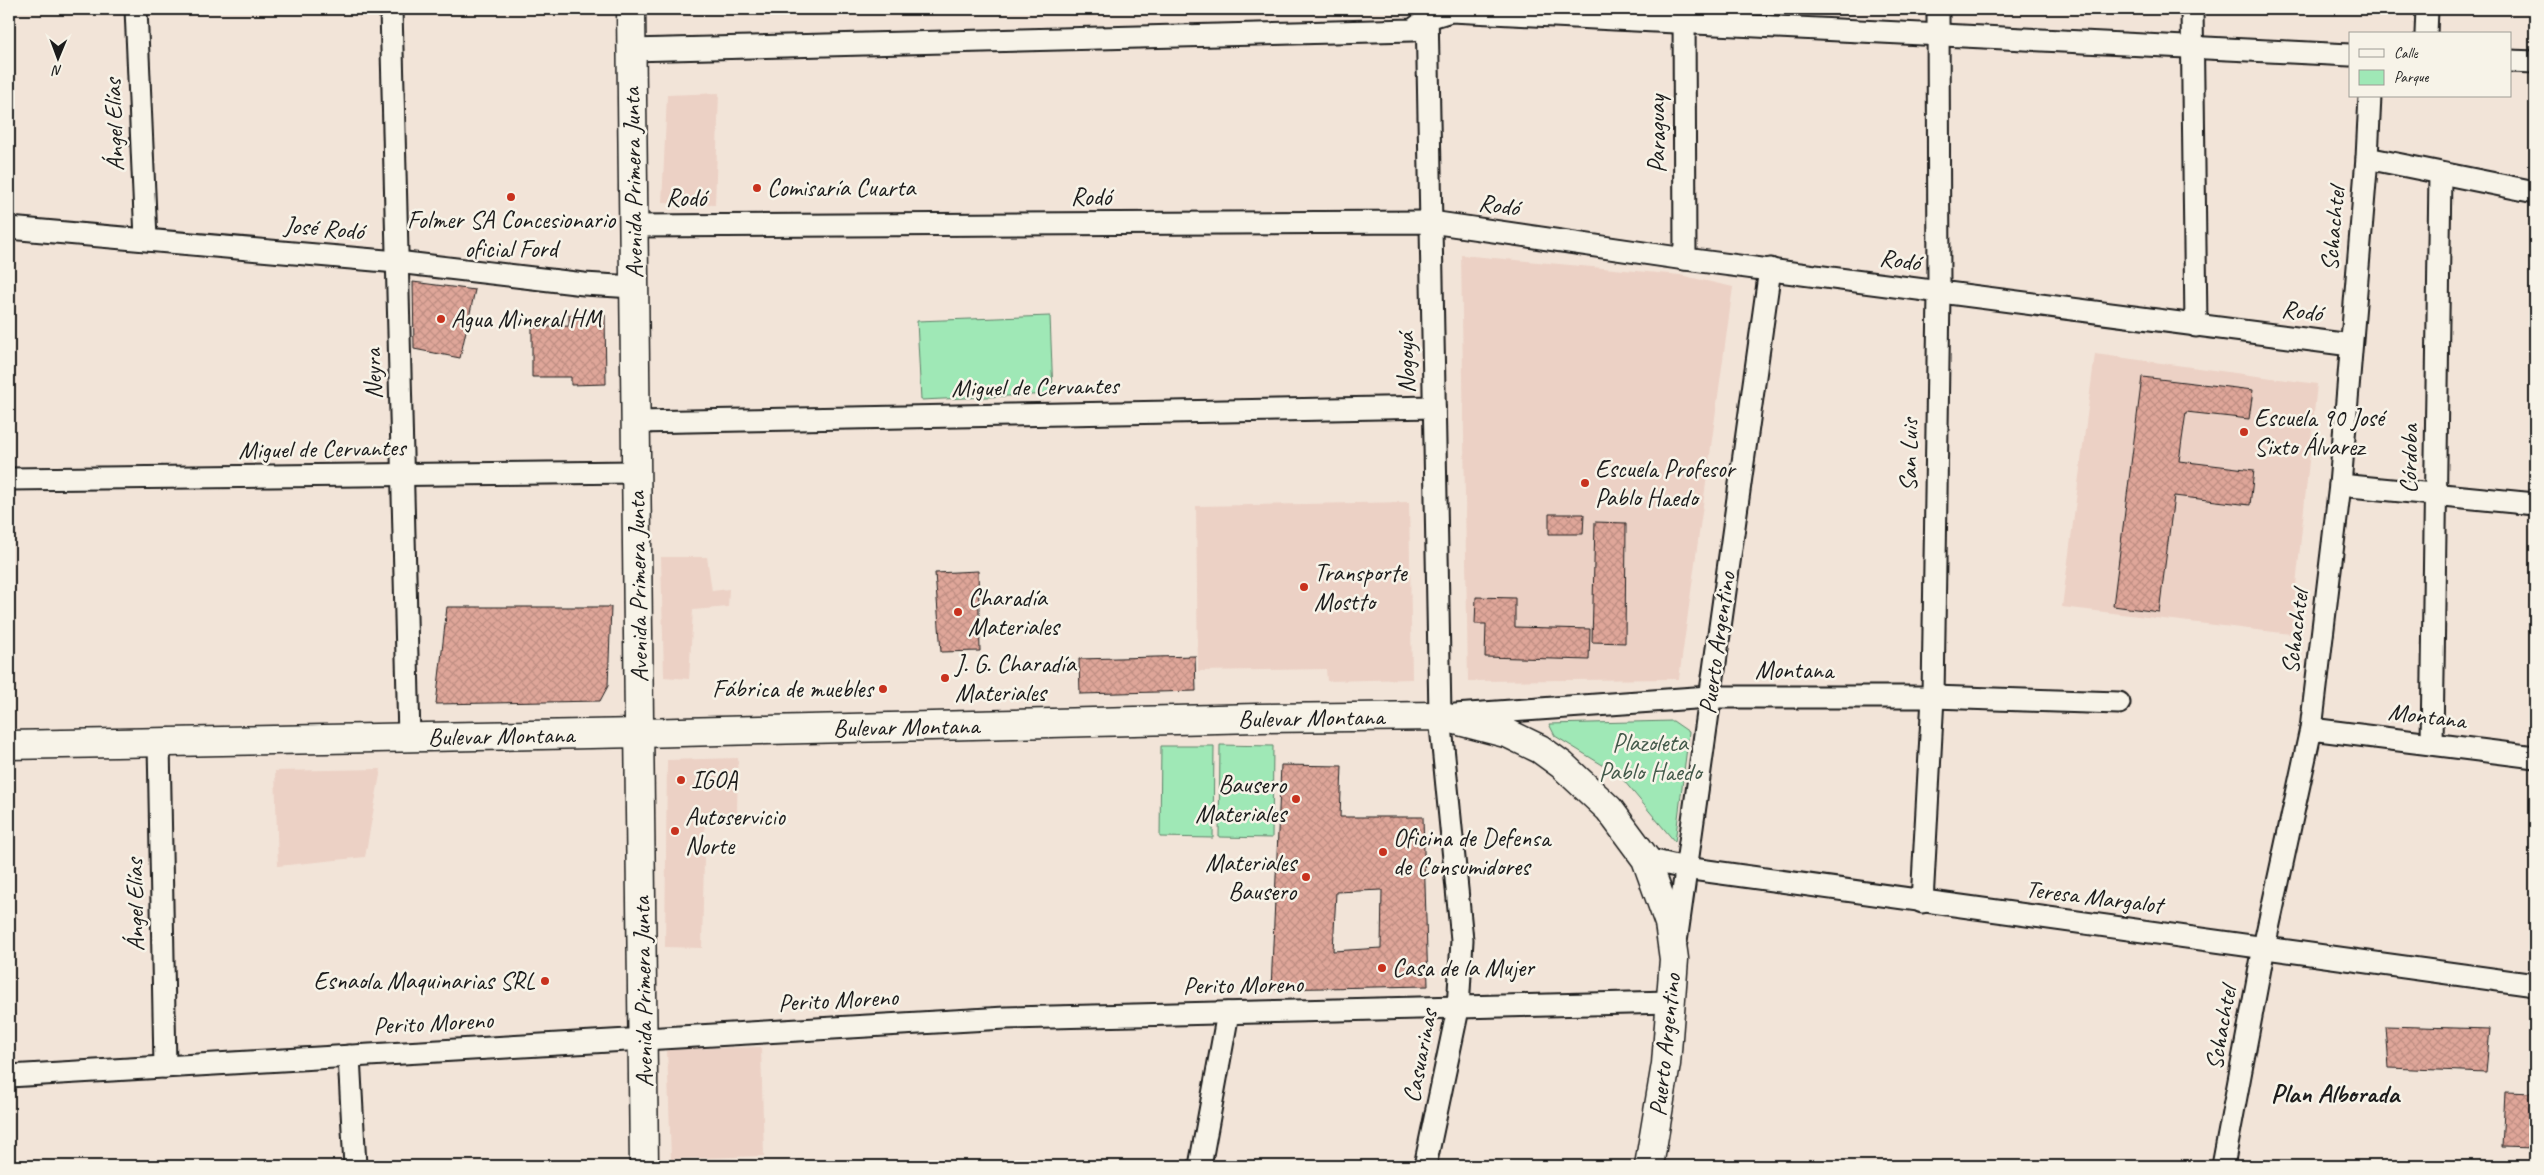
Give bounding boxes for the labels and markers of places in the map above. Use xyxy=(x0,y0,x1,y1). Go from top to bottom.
place label: Comisaría Cuarta xyxy=(767,172,917,204)
marker: Comisaría Cuarta xyxy=(751,182,763,194)
marker: Folmer SA Concesionario oficial Ford xyxy=(505,191,517,203)
place label: Folmer SA Concesionario oficial Ford xyxy=(407,204,616,265)
place label: Agua Mineral HM xyxy=(451,303,603,335)
marker: Agua Mineral HM xyxy=(435,313,447,325)
place label: Escuela 90 José Sixto Álvarez xyxy=(2254,402,2388,463)
marker: Escuela 90 José Sixto Álvarez xyxy=(2238,426,2250,438)
place label: Escuela Profesor Pablo Haedo xyxy=(1595,453,1738,514)
marker: Escuela Profesor Pablo Haedo xyxy=(1579,477,1591,489)
place label: Transporte Mostto xyxy=(1314,557,1409,618)
marker: Transporte Mostto xyxy=(1298,581,1310,593)
place label: Charadía Materiales xyxy=(968,582,1061,643)
marker: Charadía Materiales xyxy=(952,606,964,618)
place label: J. G. Charadía Materiales xyxy=(954,648,1078,709)
marker: J. G. Charadía Materiales xyxy=(939,672,951,684)
place label: Fábrica de muebles xyxy=(712,673,875,705)
marker: Fábrica de muebles xyxy=(877,683,889,695)
place label: IGOA xyxy=(691,764,738,796)
place label: Bausero Materiales xyxy=(1195,769,1288,830)
marker: IGOA xyxy=(675,774,687,786)
marker: Bausero Materiales xyxy=(1290,793,1302,805)
place label: Autoservicio Norte xyxy=(685,801,786,862)
place label: Oficina de Defensa de Consumidores xyxy=(1393,822,1553,883)
marker: Autoservicio Norte xyxy=(669,825,681,837)
marker: Oficina de Defensa de Consumidores xyxy=(1377,846,1389,858)
place label: Materiales Bausero xyxy=(1205,847,1298,908)
marker: Materiales Bausero xyxy=(1300,871,1312,883)
place label: Casa de la Mujer xyxy=(1392,952,1536,984)
marker: Casa de la Mujer xyxy=(1376,962,1388,974)
place label: Esnaola Maquinarias SRL xyxy=(314,965,535,997)
marker: Esnaola Maquinarias SRL xyxy=(539,975,551,987)

